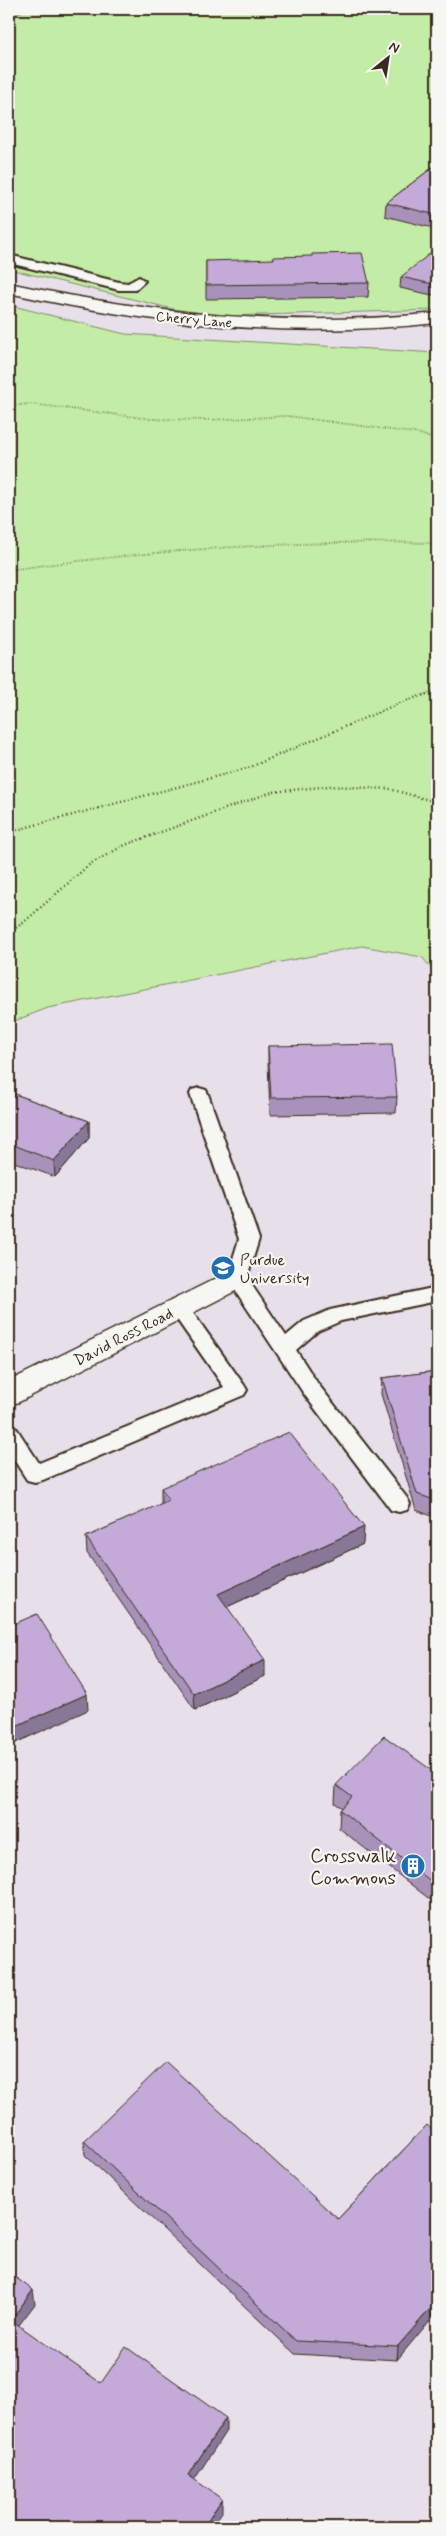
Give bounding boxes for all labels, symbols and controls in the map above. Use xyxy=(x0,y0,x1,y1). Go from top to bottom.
north arrow xyxy=(364,32,414,82)
text: N xyxy=(385,37,403,58)
street label: Cherry Lane xyxy=(155,308,233,332)
place label: Purdue University xyxy=(240,1250,310,1289)
school or university icon: Purdue University xyxy=(210,1255,236,1281)
street label: David Ross Road xyxy=(70,1303,177,1371)
place label: Crosswalk Commons xyxy=(310,1844,396,1891)
building icon: Crosswalk Commons xyxy=(400,1853,426,1879)

